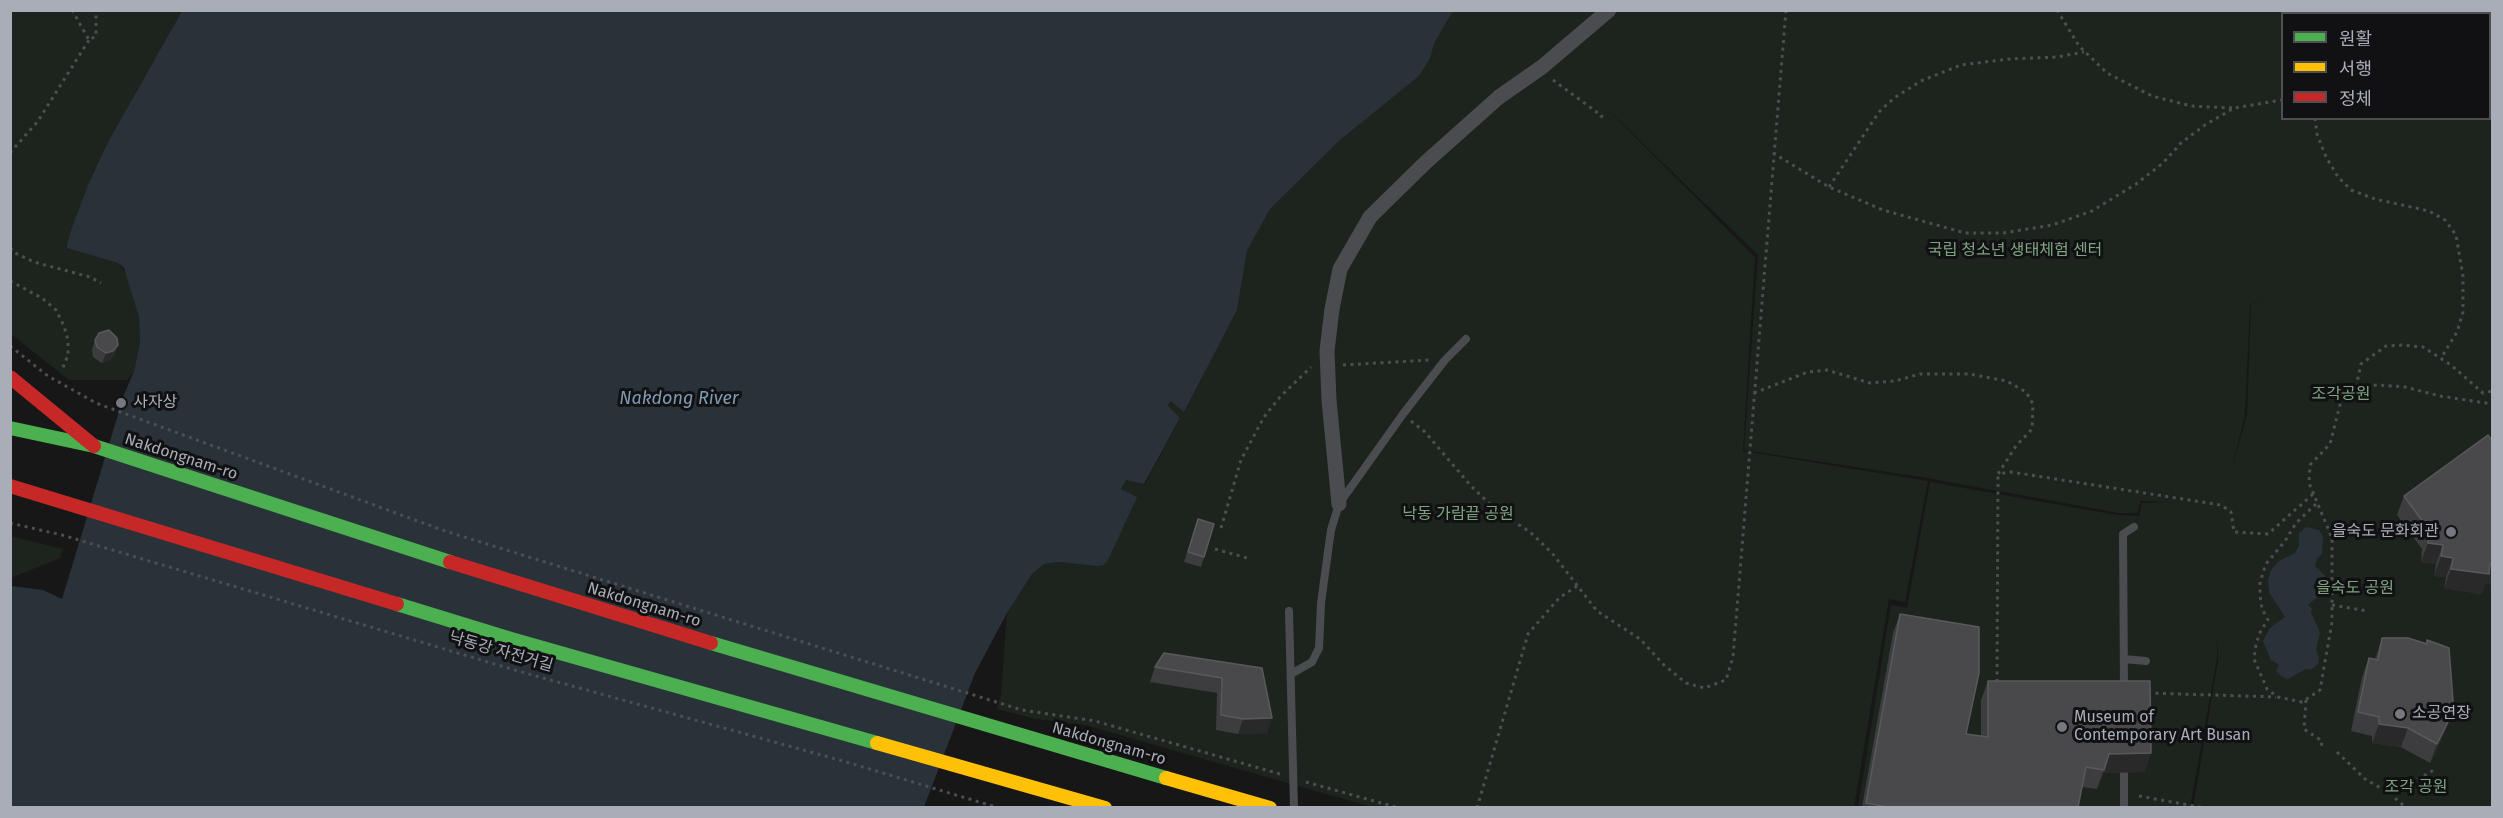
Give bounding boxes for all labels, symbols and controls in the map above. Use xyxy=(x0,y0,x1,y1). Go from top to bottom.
legend xyxy=(2281,12,2491,120)
text: 원활 xyxy=(2339,28,2372,50)
text: 서행 xyxy=(2339,58,2372,80)
text: 정체 xyxy=(2339,88,2372,110)
park label: 국립 청소년 생태체험 센터 xyxy=(1928,241,2102,261)
park label: 조각공원 xyxy=(2312,385,2370,405)
water label: Nakdong River xyxy=(619,388,739,410)
place label: 사자상 xyxy=(133,393,177,413)
marker: 사자상 xyxy=(114,396,128,410)
street label: Nakdongnam-ro xyxy=(122,430,240,484)
park label: 낙동 가람끝 공원 xyxy=(1402,505,1514,525)
place label: 을숙도 문화회관 xyxy=(2332,522,2439,542)
marker: 을숙도 문화회관 xyxy=(2444,525,2458,539)
street label: Nakdongnam-ro xyxy=(585,579,703,631)
park label: 을숙도 공원 xyxy=(2316,579,2394,599)
street label: 낙동강 자전거길 xyxy=(447,628,555,676)
place label: 소공연장 xyxy=(2412,704,2471,724)
marker: 소공연장 xyxy=(2393,707,2407,721)
place label: Museum of Contemporary Art Busan xyxy=(2074,708,2251,746)
street label: Nakdongnam-ro xyxy=(1050,719,1168,769)
marker: Museum of Contemporary Art Busan xyxy=(2055,720,2069,734)
park label: 조각 공원 xyxy=(2384,778,2448,798)

